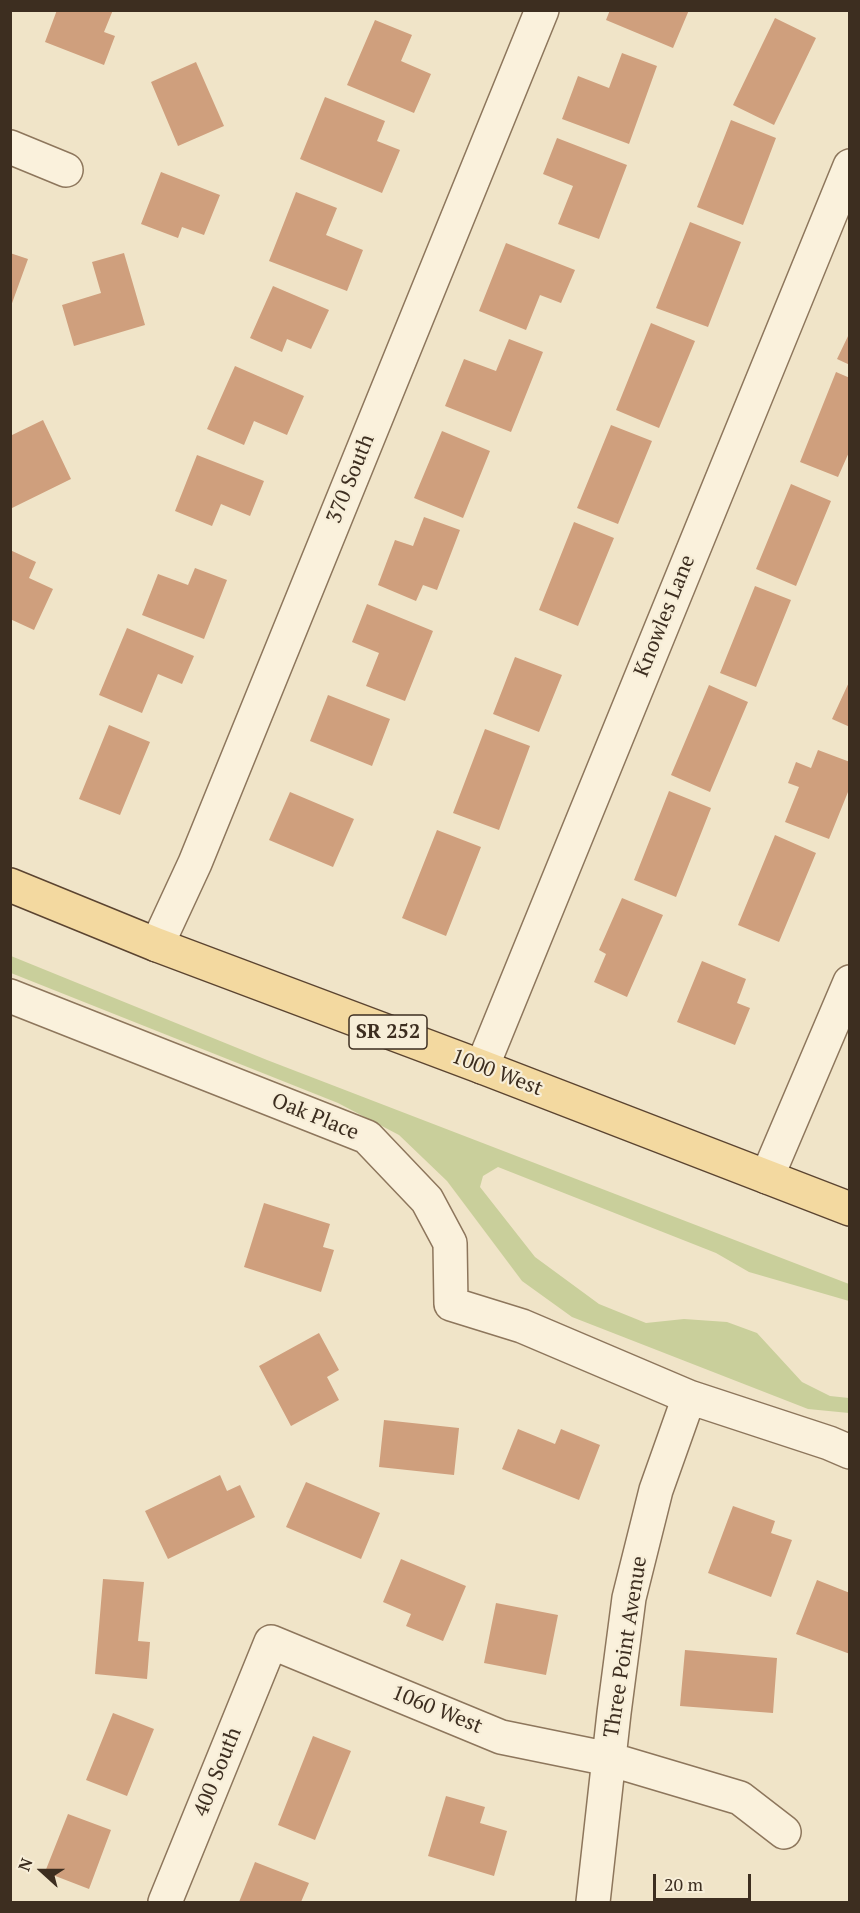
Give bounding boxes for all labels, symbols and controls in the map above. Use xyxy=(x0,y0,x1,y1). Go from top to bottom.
street label: 370 South xyxy=(322,431,380,527)
street label: Knowles Lane xyxy=(629,552,701,680)
road number: SR 252 xyxy=(349,1015,427,1049)
street label: 1000 West xyxy=(448,1044,546,1102)
street label: Oak Place xyxy=(268,1088,362,1146)
street label: Three Point Avenue xyxy=(599,1554,653,1740)
street label: 1060 West xyxy=(388,1680,486,1740)
street label: 400 South xyxy=(189,1724,247,1820)
north arrow xyxy=(12,1841,72,1901)
text: N xyxy=(13,1855,38,1874)
scale bar xyxy=(656,1862,754,1900)
text: 20 m xyxy=(664,1872,703,1896)

